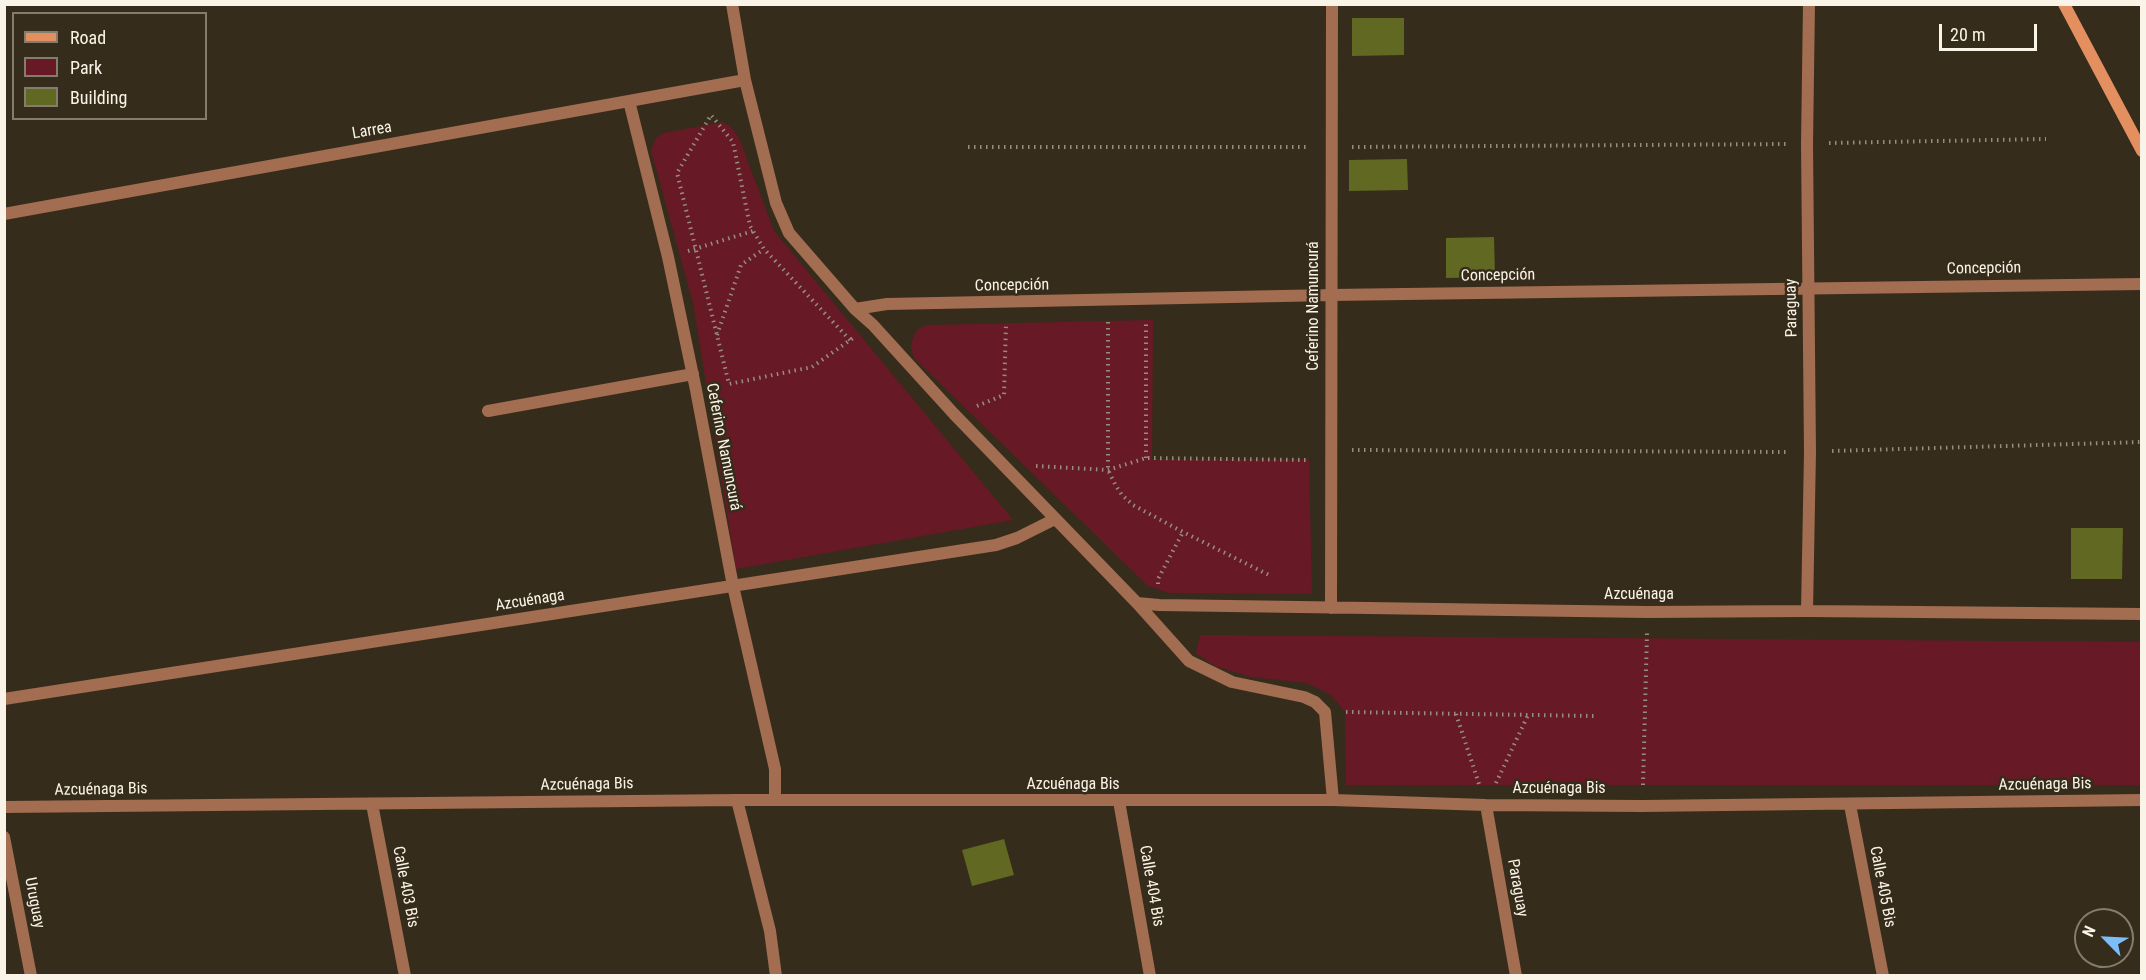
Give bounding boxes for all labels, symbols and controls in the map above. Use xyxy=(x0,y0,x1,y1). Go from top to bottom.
legend xyxy=(12,12,207,120)
scale bar xyxy=(1942,12,2040,50)
text: 20 m xyxy=(1950,24,1985,45)
text: Road xyxy=(70,27,106,48)
text: Park xyxy=(70,57,102,78)
text: Building xyxy=(70,87,127,108)
street label: Larrea xyxy=(351,118,393,144)
street label: Ceferino Namuncurá xyxy=(1304,241,1324,371)
street label: Concepción xyxy=(1947,259,2021,279)
street label: Concepción xyxy=(1461,266,1535,286)
street label: Concepción xyxy=(975,276,1049,296)
street label: Paraguay xyxy=(1782,279,1802,337)
street label: Ceferino Namuncurá xyxy=(701,382,745,512)
street label: Azcuénaga xyxy=(1604,585,1674,605)
street label: Azcuénaga xyxy=(494,586,566,616)
street label: Azcuénaga Bis xyxy=(540,775,634,795)
street label: Azcuénaga Bis xyxy=(1026,775,1120,795)
street label: Azcuénaga Bis xyxy=(1998,775,2092,795)
street label: Azcuénaga Bis xyxy=(1512,779,1606,799)
street label: Azcuénaga Bis xyxy=(54,780,148,800)
street label: Calle 404 Bis xyxy=(1134,844,1168,928)
street label: Calle 403 Bis xyxy=(388,845,422,929)
street label: Calle 405 Bis xyxy=(1865,845,1899,929)
street label: Paraguay xyxy=(1502,858,1532,918)
street label: Uruguay xyxy=(20,876,48,930)
north arrow xyxy=(2074,908,2134,968)
text: N xyxy=(2078,923,2100,940)

